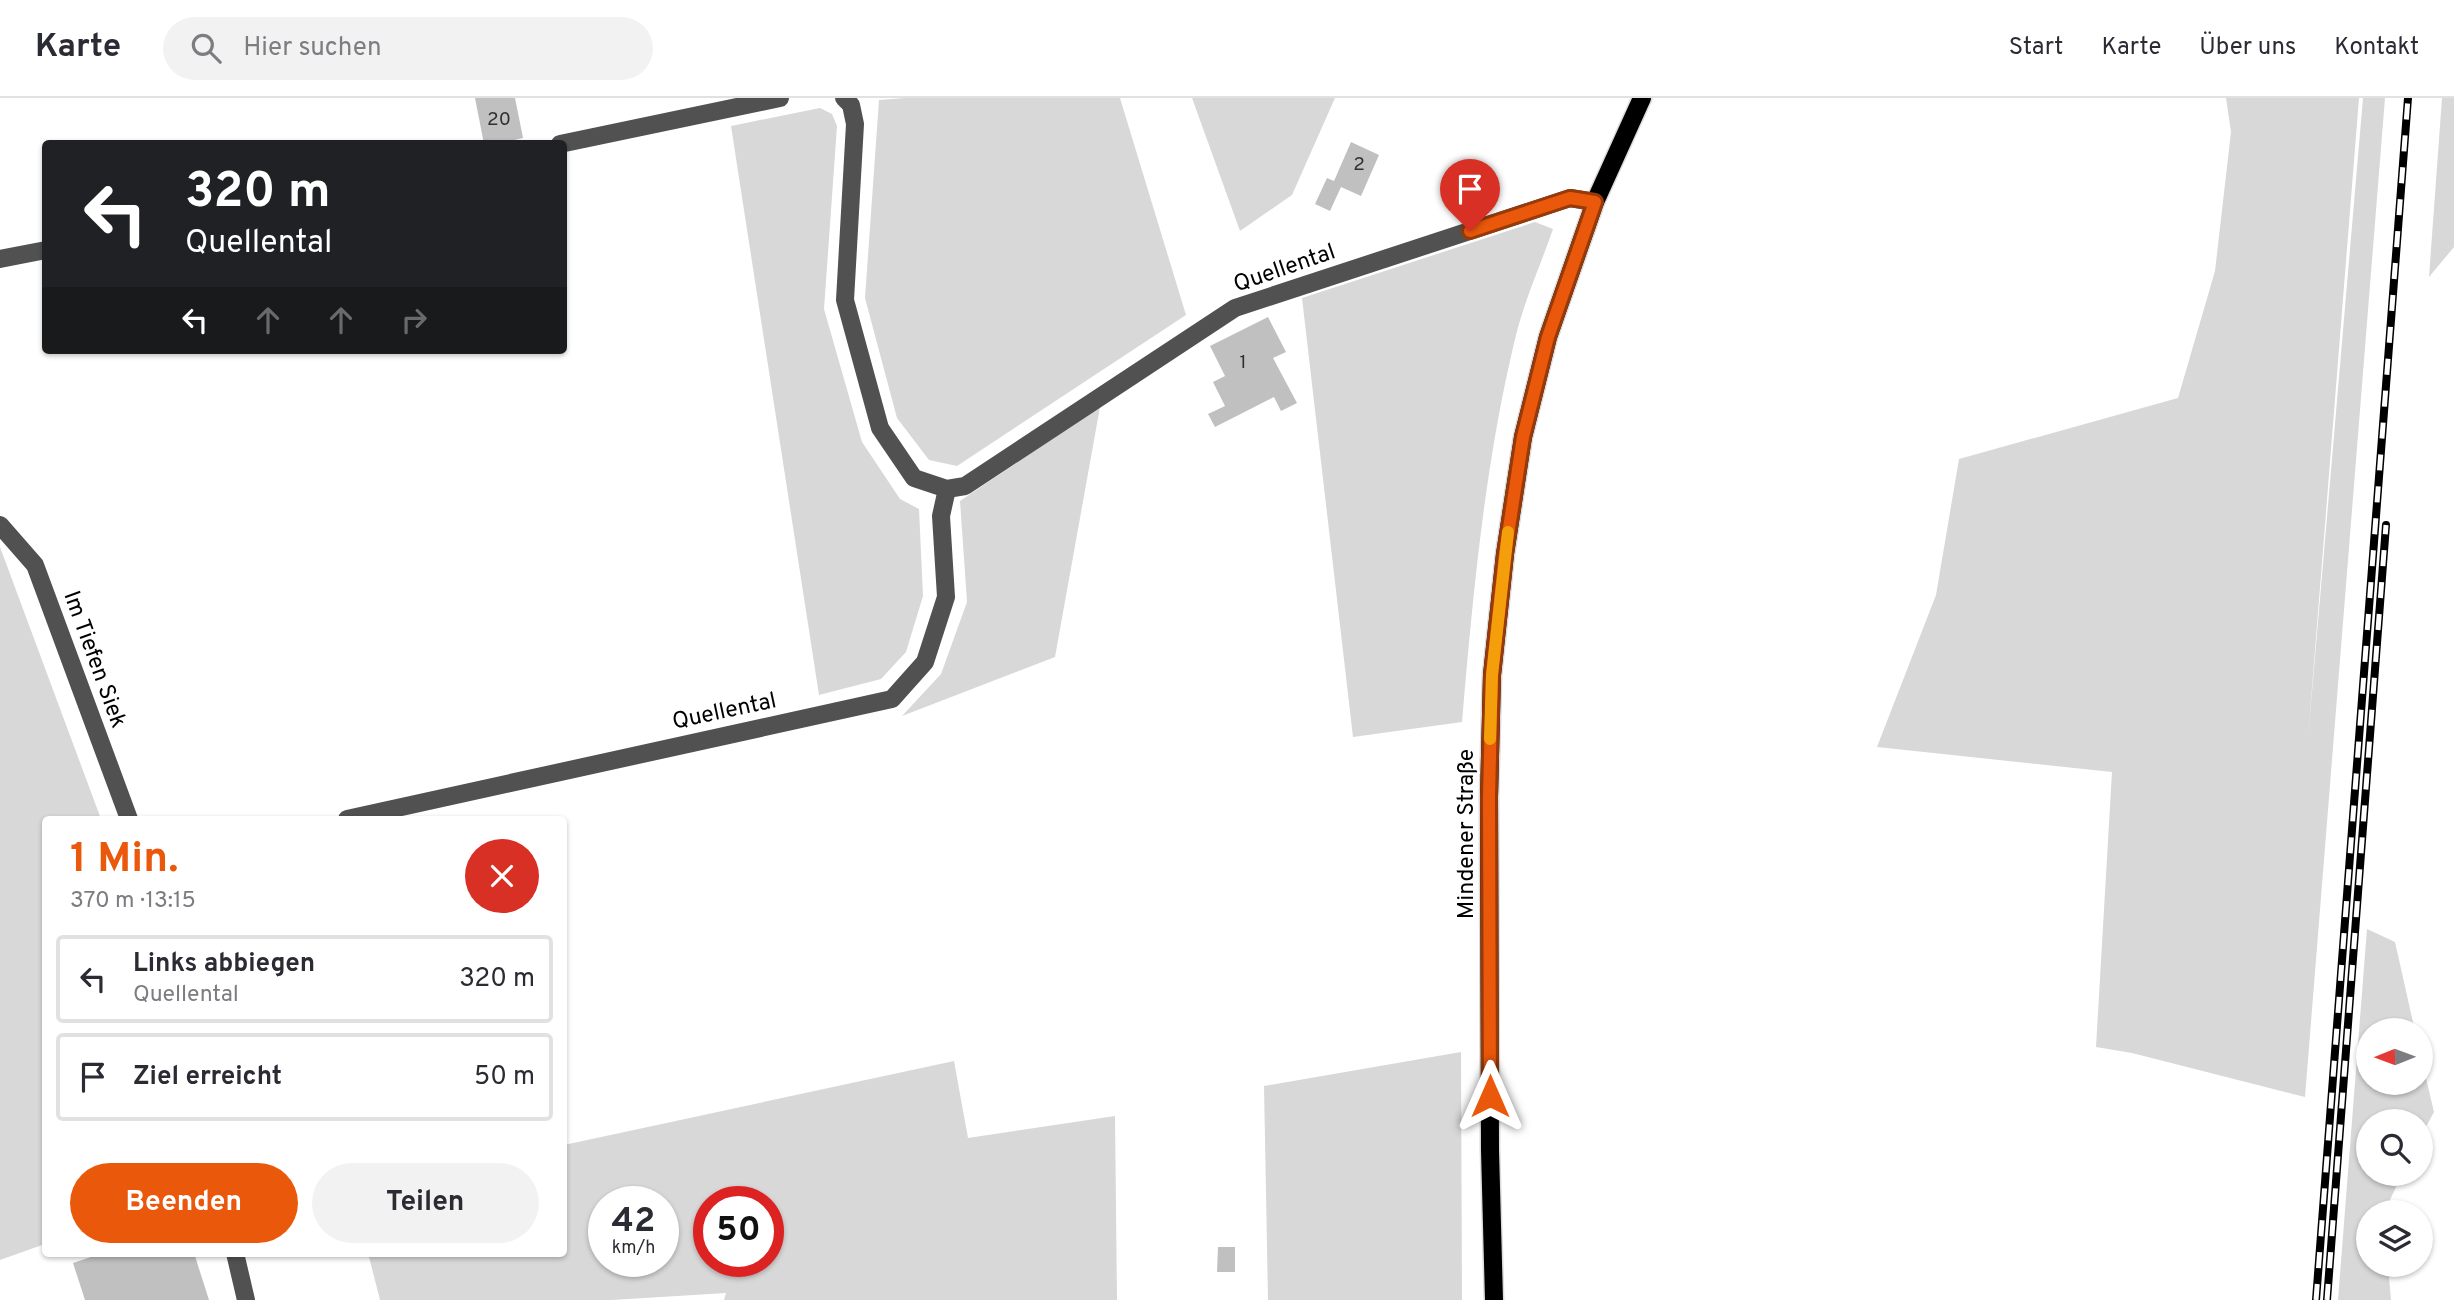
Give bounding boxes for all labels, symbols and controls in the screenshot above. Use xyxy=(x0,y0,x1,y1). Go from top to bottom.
search box xyxy=(163,17,653,80)
text: Karte xyxy=(35,27,121,69)
icon: search xyxy=(187,29,225,67)
text: Hier suchen xyxy=(243,32,382,65)
text: Start xyxy=(2009,33,2063,63)
text: Karte xyxy=(2101,33,2161,63)
text: Über uns xyxy=(2199,33,2296,63)
text: Kontakt xyxy=(2334,33,2419,63)
house number: 20 xyxy=(487,108,511,132)
house number: 2 xyxy=(1353,153,1365,177)
pin xyxy=(1440,159,1500,231)
text: 320 m xyxy=(185,163,331,225)
icon: left xyxy=(70,168,161,259)
icon: arrive xyxy=(1451,170,1489,208)
text: Quellental xyxy=(185,224,332,264)
street label: Quellental xyxy=(1230,238,1340,300)
icon: left xyxy=(176,301,214,339)
icon: ahead xyxy=(249,301,287,339)
icon: ahead xyxy=(322,301,360,339)
icon: right xyxy=(395,301,433,339)
house number: 1 xyxy=(1239,351,1247,375)
street label: Im Tiefen Siek xyxy=(55,587,132,732)
street label: Quellental xyxy=(670,687,779,738)
street label: Mindener Straße xyxy=(1453,749,1482,919)
text: 1 Min. xyxy=(70,834,179,887)
button: close xyxy=(465,839,539,913)
text: 370 m · 13:15 xyxy=(70,887,196,916)
text: Links abbiegen xyxy=(133,948,315,981)
icon: left xyxy=(74,960,112,998)
text: 320 m xyxy=(459,963,535,996)
text: Quellental xyxy=(133,981,239,1010)
north arrow xyxy=(2356,1018,2432,1096)
map controls xyxy=(2356,1018,2433,1277)
icon: arrive xyxy=(74,1058,112,1096)
position arrow xyxy=(1453,1059,1527,1133)
text: Ziel erreicht xyxy=(133,1061,282,1094)
text: 50 m xyxy=(474,1061,535,1094)
button: search xyxy=(2356,1109,2433,1186)
button: Beenden xyxy=(70,1163,298,1243)
button: Teilen xyxy=(312,1163,539,1243)
speed limit sign: 50 xyxy=(693,1186,784,1277)
text: 42 xyxy=(612,1200,655,1244)
button: layers xyxy=(2356,1200,2433,1277)
text: km/h xyxy=(612,1237,655,1260)

